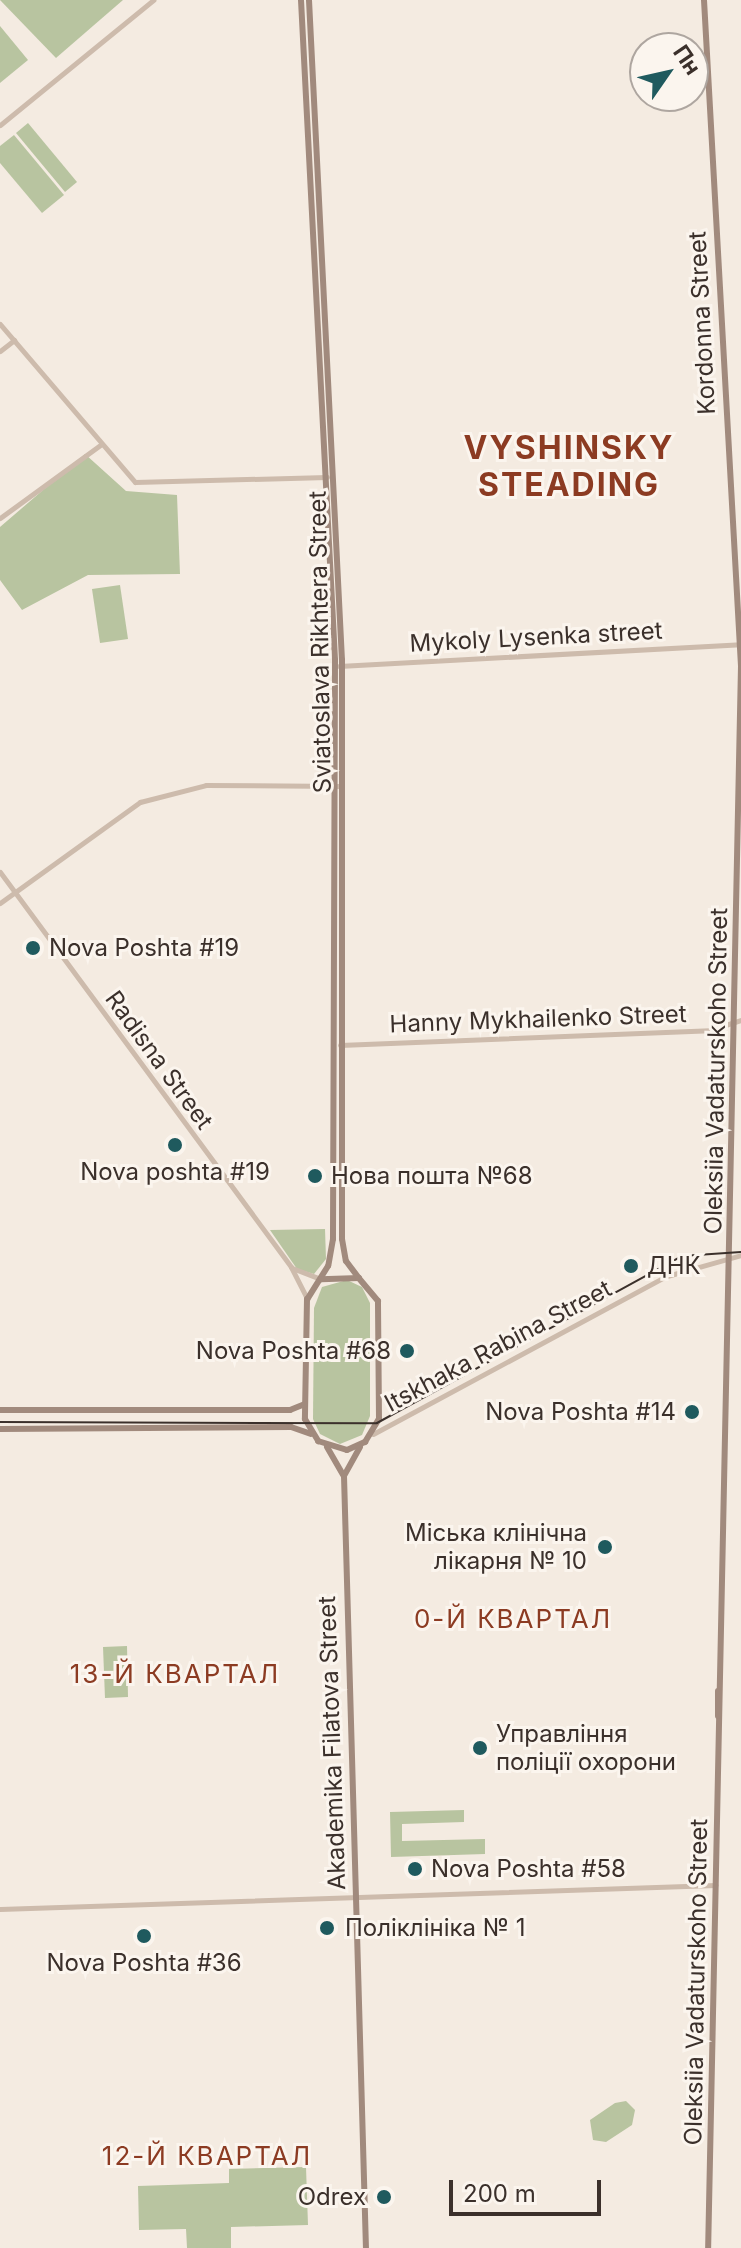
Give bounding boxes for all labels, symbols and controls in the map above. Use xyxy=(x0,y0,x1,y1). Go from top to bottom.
north arrow xyxy=(629,32,709,112)
text: Пн xyxy=(668,40,706,79)
street label: Kordonna Street xyxy=(683,231,721,415)
district label: VYSHINSKY STEADING xyxy=(464,430,674,505)
street label: Sviatoslava Rikhtera Street xyxy=(303,490,337,794)
street label: Mykoly Lysenka street xyxy=(409,616,663,658)
street label: Oleksiia Vadaturskoho Street xyxy=(699,907,733,1235)
place label: Nova Poshta #19 xyxy=(49,934,239,962)
marker: Nova Poshta #19 xyxy=(24,939,42,957)
street label: Radisna Street xyxy=(99,985,219,1135)
street label: Hanny Mykhailenko Street xyxy=(389,999,687,1039)
marker: Nova poshta #19 xyxy=(166,1136,184,1154)
place label: Nova poshta #19 xyxy=(80,1158,270,1186)
place label: Нова пошта №68 xyxy=(331,1162,533,1190)
marker: Нова пошта №68 xyxy=(306,1167,324,1185)
place label: ДНК xyxy=(647,1252,701,1280)
marker: ДНК xyxy=(622,1257,640,1275)
street label: Itskhaka Rabina Street xyxy=(380,1274,616,1418)
place label: Nova Poshta #68 xyxy=(196,1337,391,1365)
marker: Nova Poshta #68 xyxy=(398,1342,416,1360)
place label: Nova Poshta #14 xyxy=(485,1398,676,1426)
marker: Nova Poshta #14 xyxy=(683,1403,701,1421)
place label: Міська клінічна лікарня № 10 xyxy=(405,1519,587,1575)
marker: Міська клінічна лікарня № 10 xyxy=(594,1536,616,1558)
street label: Akademika Filatova Street xyxy=(312,1595,352,1891)
district label: 0-Й КВАРТАЛ xyxy=(414,1603,612,1635)
district label: 13-Й КВАРТАЛ xyxy=(70,1658,280,1690)
place label: Управління поліції охорони xyxy=(496,1720,676,1776)
marker: Управління поліції охорони xyxy=(471,1739,489,1757)
street label: Oleksiia Vadaturskoho Street xyxy=(679,1818,713,2146)
place label: Nova Poshta #58 xyxy=(431,1855,626,1883)
marker: Nova Poshta #58 xyxy=(406,1860,424,1878)
place label: Поліклініка № 1 xyxy=(345,1914,525,1942)
marker: Поліклініка № 1 xyxy=(316,1917,338,1939)
marker: Nova Poshta #36 xyxy=(135,1927,153,1945)
place label: Nova Poshta #36 xyxy=(46,1949,242,1977)
district label: 12-Й КВАРТАЛ xyxy=(102,2140,312,2172)
scale bar xyxy=(453,2164,605,2214)
text: 200 m xyxy=(463,2179,536,2208)
place label: Odrex xyxy=(298,2183,366,2211)
marker: Odrex xyxy=(373,2186,395,2208)

